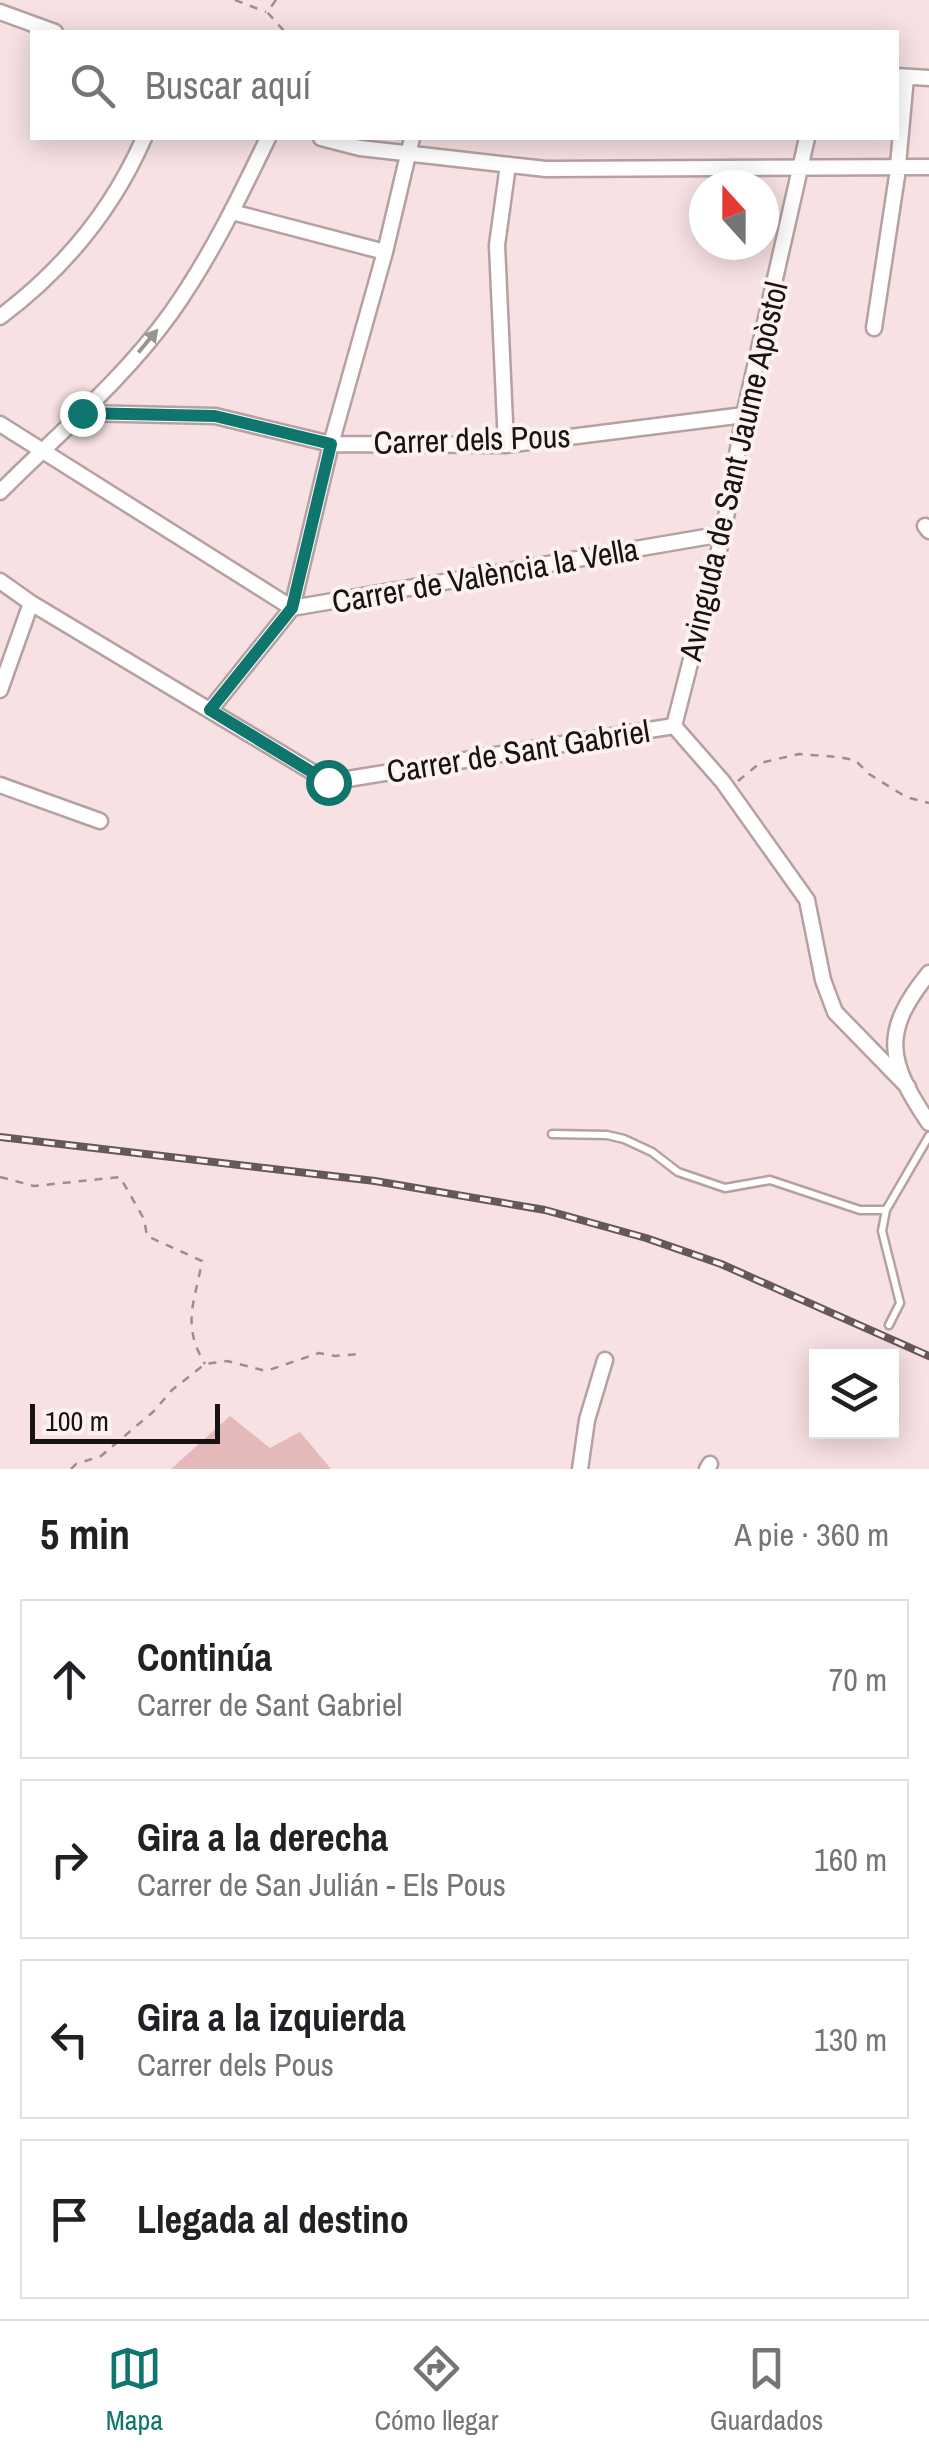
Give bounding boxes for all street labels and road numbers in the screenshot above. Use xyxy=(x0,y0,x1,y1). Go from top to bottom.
street label: Avinguda de Sant Jaume Apòstol xyxy=(668,277,798,666)
street label: Carrer dels Pous xyxy=(373,414,571,464)
street label: Carrer de València la Vella xyxy=(329,527,642,623)
street label: Carrer de Sant Gabriel xyxy=(384,709,652,793)

